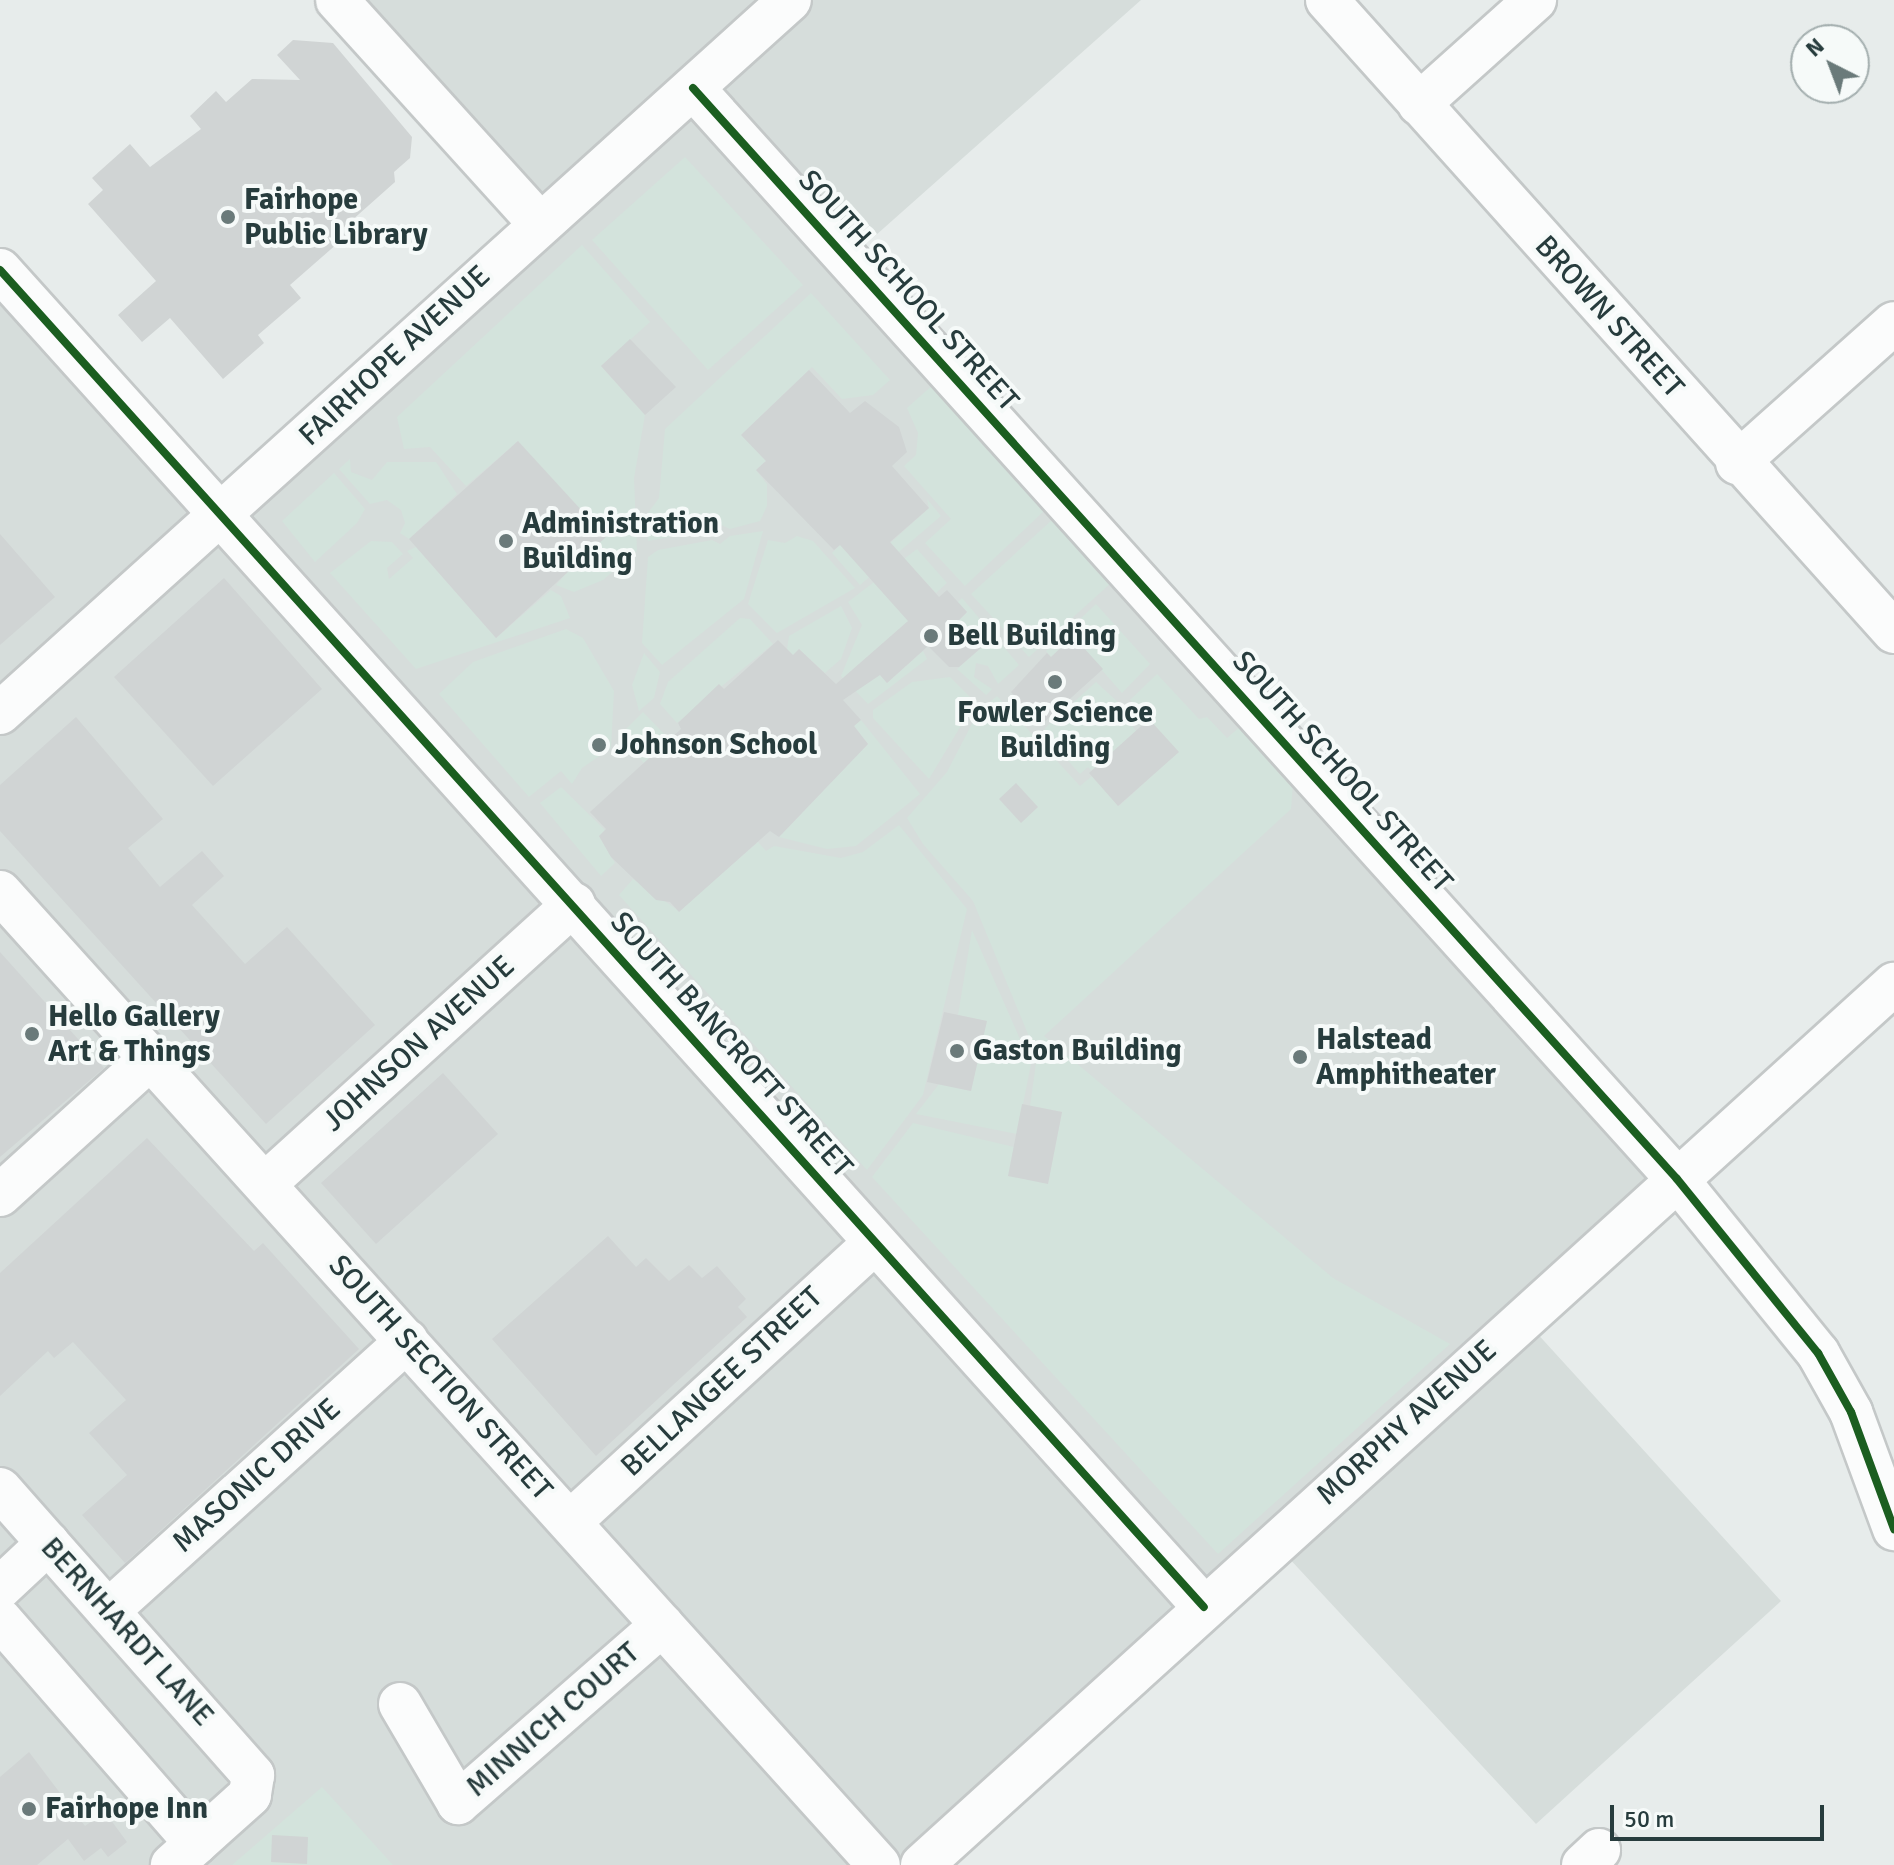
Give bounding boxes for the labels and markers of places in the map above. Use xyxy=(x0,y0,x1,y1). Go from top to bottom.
place label: Fairhope Public Library xyxy=(244,182,428,252)
marker: Fairhope Public Library xyxy=(219,208,237,226)
place label: Administration Building xyxy=(522,506,719,576)
marker: Administration Building xyxy=(497,532,515,550)
place label: Bell Building xyxy=(947,618,1116,654)
marker: Bell Building xyxy=(922,627,940,645)
marker: Fowler Science Building xyxy=(1046,673,1064,691)
place label: Fowler Science Building xyxy=(957,695,1153,766)
place label: Johnson School xyxy=(615,727,817,763)
marker: Johnson School xyxy=(590,736,608,754)
place label: Hello Gallery Art & Things xyxy=(48,999,220,1070)
place label: Halstead Amphitheater xyxy=(1316,1022,1496,1092)
marker: Hello Gallery Art & Things xyxy=(23,1025,41,1043)
place label: Gaston Building xyxy=(973,1033,1182,1069)
marker: Gaston Building xyxy=(948,1042,966,1060)
marker: Halstead Amphitheater xyxy=(1291,1048,1309,1066)
place label: Fairhope Inn xyxy=(45,1791,208,1827)
marker: Fairhope Inn xyxy=(20,1800,38,1818)

